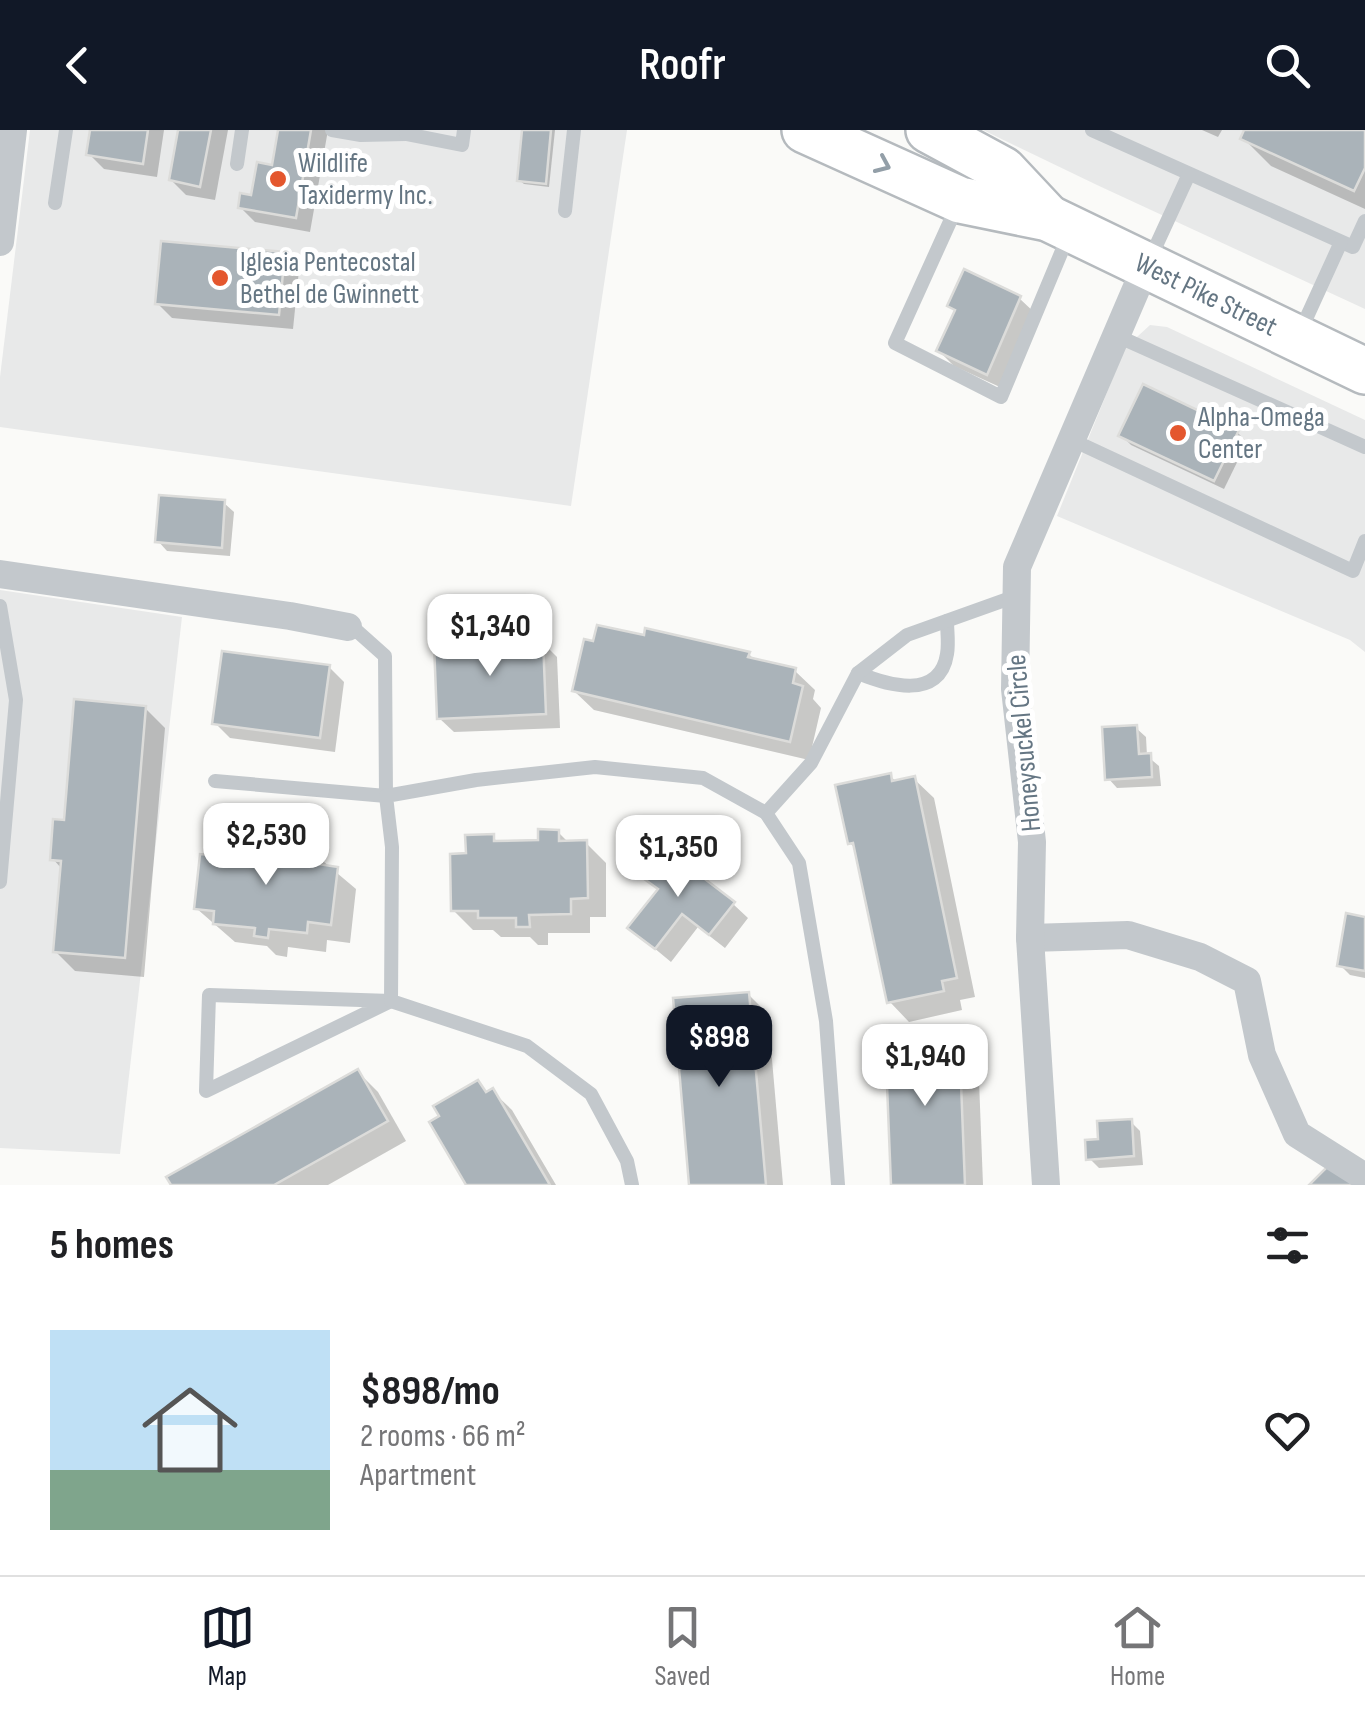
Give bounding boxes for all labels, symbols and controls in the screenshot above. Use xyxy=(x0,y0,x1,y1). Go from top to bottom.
icon: back xyxy=(50,38,105,93)
text: Roofr xyxy=(639,38,726,93)
icon: search xyxy=(1260,38,1315,93)
place label: Wildlife Taxidermy Inc. xyxy=(298,147,433,212)
one-way arrow xyxy=(873,153,891,173)
marker: Wildlife Taxidermy Inc. xyxy=(267,168,289,190)
place label: Iglesia Pentecostal Bethel de Gwinnett xyxy=(240,246,419,311)
street label: West Pike Street xyxy=(1130,246,1282,344)
marker: Iglesia Pentecostal Bethel de Gwinnett xyxy=(209,267,231,289)
place label: Alpha-Omega Center xyxy=(1197,401,1325,466)
marker: Alpha-Omega Center xyxy=(1167,422,1189,444)
pin: $1,340 xyxy=(409,594,571,679)
text: $1,340 xyxy=(449,607,531,646)
street label: Honeysuckel Circle xyxy=(1000,653,1048,833)
pin: $2,530 xyxy=(185,803,347,888)
pin: $1,350 xyxy=(597,815,759,900)
text: $2,530 xyxy=(225,816,307,855)
text: $1,350 xyxy=(638,828,718,867)
pin: $898 xyxy=(660,1005,778,1090)
text: $898 xyxy=(688,1018,750,1057)
pin: $1,940 xyxy=(844,1024,1006,1109)
text: $1,940 xyxy=(884,1037,966,1076)
icon: filters xyxy=(1260,1218,1315,1273)
text: 5 homes xyxy=(50,1220,174,1271)
text: $898/mo xyxy=(360,1366,500,1417)
icon: home xyxy=(130,1370,250,1490)
icon: heart xyxy=(1260,1403,1315,1458)
text: 2 rooms · 66 m² xyxy=(360,1417,526,1456)
text: Apartment xyxy=(360,1456,476,1495)
tab: Map xyxy=(200,1600,255,1693)
tab: Saved xyxy=(654,1600,711,1693)
tab: Home xyxy=(1110,1600,1165,1693)

